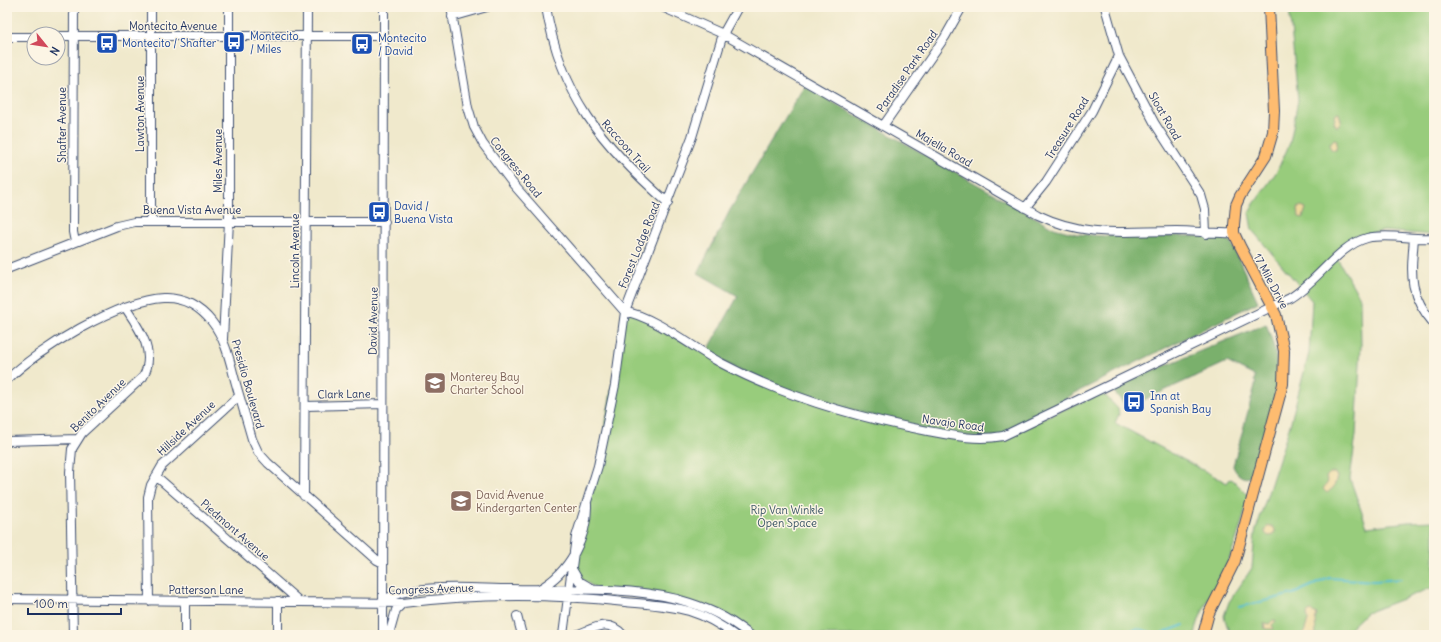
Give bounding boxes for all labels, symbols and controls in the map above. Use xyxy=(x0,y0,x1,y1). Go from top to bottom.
street label: Montecito Avenue xyxy=(129,19,217,33)
north arrow xyxy=(26,26,66,66)
street label: Paradise Park Road xyxy=(873,27,941,115)
bus stop icon: Montecito / Miles xyxy=(221,29,247,55)
place label: Montecito / Miles xyxy=(250,29,299,56)
bus stop icon: Montecito / Shafter xyxy=(94,30,120,56)
bus stop icon: Montecito / David xyxy=(349,31,375,57)
place label: Montecito / David xyxy=(378,31,427,58)
place label: Montecito / Shafter xyxy=(122,36,217,50)
text: N xyxy=(47,44,63,58)
street label: Lawton Avenue xyxy=(133,76,147,152)
street label: Shafter Avenue xyxy=(55,87,69,163)
street label: Sloat Road xyxy=(1146,89,1185,143)
street label: Treasure Road xyxy=(1042,94,1092,162)
street label: Raccoon Trail xyxy=(599,117,653,175)
street label: Majella Road xyxy=(913,126,975,170)
street label: Miles Avenue xyxy=(211,129,225,193)
street label: Congress Road xyxy=(487,134,545,201)
bus stop icon: David / Buena Vista xyxy=(366,199,392,225)
place label: David / Buena Vista xyxy=(394,199,453,226)
street label: Forest Lodge Road xyxy=(615,199,663,290)
street label: Buena Vista Avenue xyxy=(143,203,241,217)
street label: Lincoln Avenue xyxy=(288,214,302,288)
street label: 17 Mile Drive xyxy=(1251,251,1291,311)
street label: David Avenue xyxy=(365,287,381,355)
street label: Presidio Boulevard xyxy=(229,338,268,431)
school or university icon: Monterey Bay Charter School xyxy=(422,370,448,396)
place label: Monterey Bay Charter School xyxy=(450,370,524,397)
street label: Benito Avenue xyxy=(67,375,129,435)
street label: Clark Lane xyxy=(317,387,371,401)
bus stop icon: Inn at Spanish Bay xyxy=(1121,389,1147,415)
place label: Inn at Spanish Bay xyxy=(1150,389,1211,416)
street label: Hillside Avenue xyxy=(154,397,218,459)
street label: Navajo Road xyxy=(921,412,985,434)
school or university icon: David Avenue Kindergarten Center xyxy=(448,488,474,514)
place label: David Avenue Kindergarten Center xyxy=(476,488,577,515)
street label: Piedmont Avenue xyxy=(198,496,272,564)
park label: Rip Van Winkle Open Space xyxy=(751,503,824,530)
street label: Congress Avenue xyxy=(388,581,474,597)
street label: Patterson Lane xyxy=(169,583,244,597)
scale bar xyxy=(28,590,121,616)
text: 100 m xyxy=(34,596,68,611)

